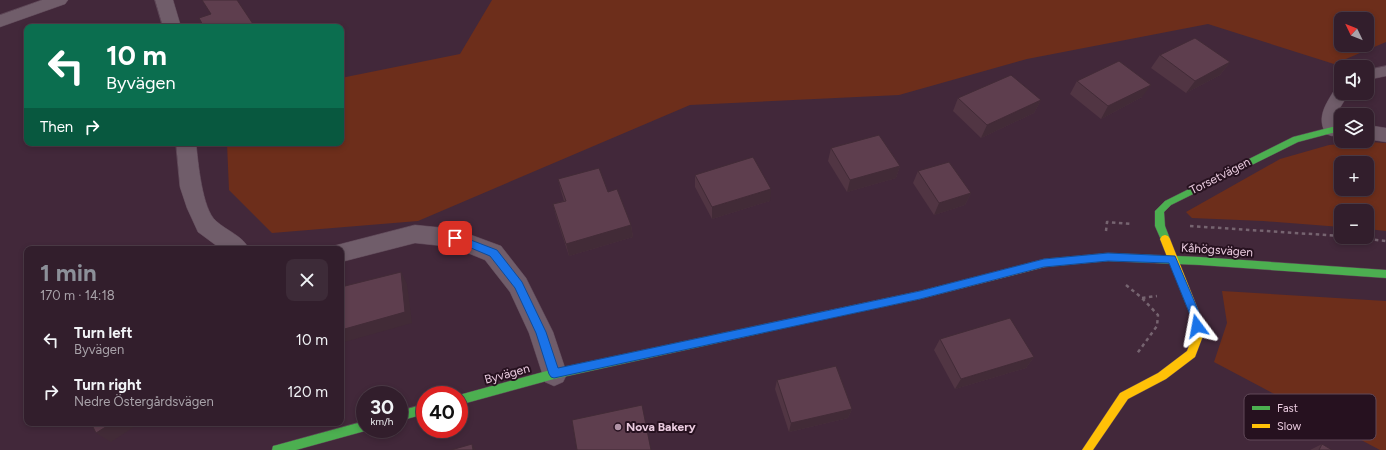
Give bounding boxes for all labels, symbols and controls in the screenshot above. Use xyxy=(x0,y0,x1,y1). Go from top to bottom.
north arrow xyxy=(1334,12,1374,52)
map controls xyxy=(1334,12,1374,244)
text: 10 m xyxy=(106,38,167,72)
icon: left xyxy=(40,40,92,92)
button: sound xyxy=(1334,60,1374,100)
text: Byvägen xyxy=(106,72,175,94)
button: layers xyxy=(1334,108,1374,148)
icon: right xyxy=(81,116,103,138)
text: Then xyxy=(40,118,73,136)
street label: Torsetvägen xyxy=(1187,155,1253,197)
button: + xyxy=(1334,156,1374,196)
button: − xyxy=(1334,204,1374,244)
pin xyxy=(438,221,472,255)
icon: arrive xyxy=(444,227,466,249)
street label: Kåhögsvägen xyxy=(1180,240,1254,260)
text: 1 min xyxy=(40,258,97,287)
button: close xyxy=(286,259,328,301)
text: 170 m · 14:18 xyxy=(40,288,115,303)
position arrow xyxy=(1176,305,1218,347)
text: Turn left xyxy=(74,324,132,342)
icon: left xyxy=(40,329,62,351)
text: 10 m xyxy=(296,331,328,349)
text: Byvägen xyxy=(74,342,124,357)
street label: Byvägen xyxy=(483,361,531,387)
text: Turn right xyxy=(74,376,142,394)
icon: right xyxy=(40,381,62,403)
text: 120 m xyxy=(287,383,328,401)
speed limit sign: 40 xyxy=(416,386,468,438)
text: Nedre Östergårdsvägen xyxy=(74,394,214,409)
legend xyxy=(1244,394,1376,440)
text: 30 xyxy=(370,395,394,419)
text: Fast xyxy=(1277,402,1298,415)
text: km/h xyxy=(371,415,393,428)
place label: Nova Bakery xyxy=(626,420,696,434)
text: Slow xyxy=(1277,420,1301,433)
marker: Nova Bakery xyxy=(613,422,623,432)

